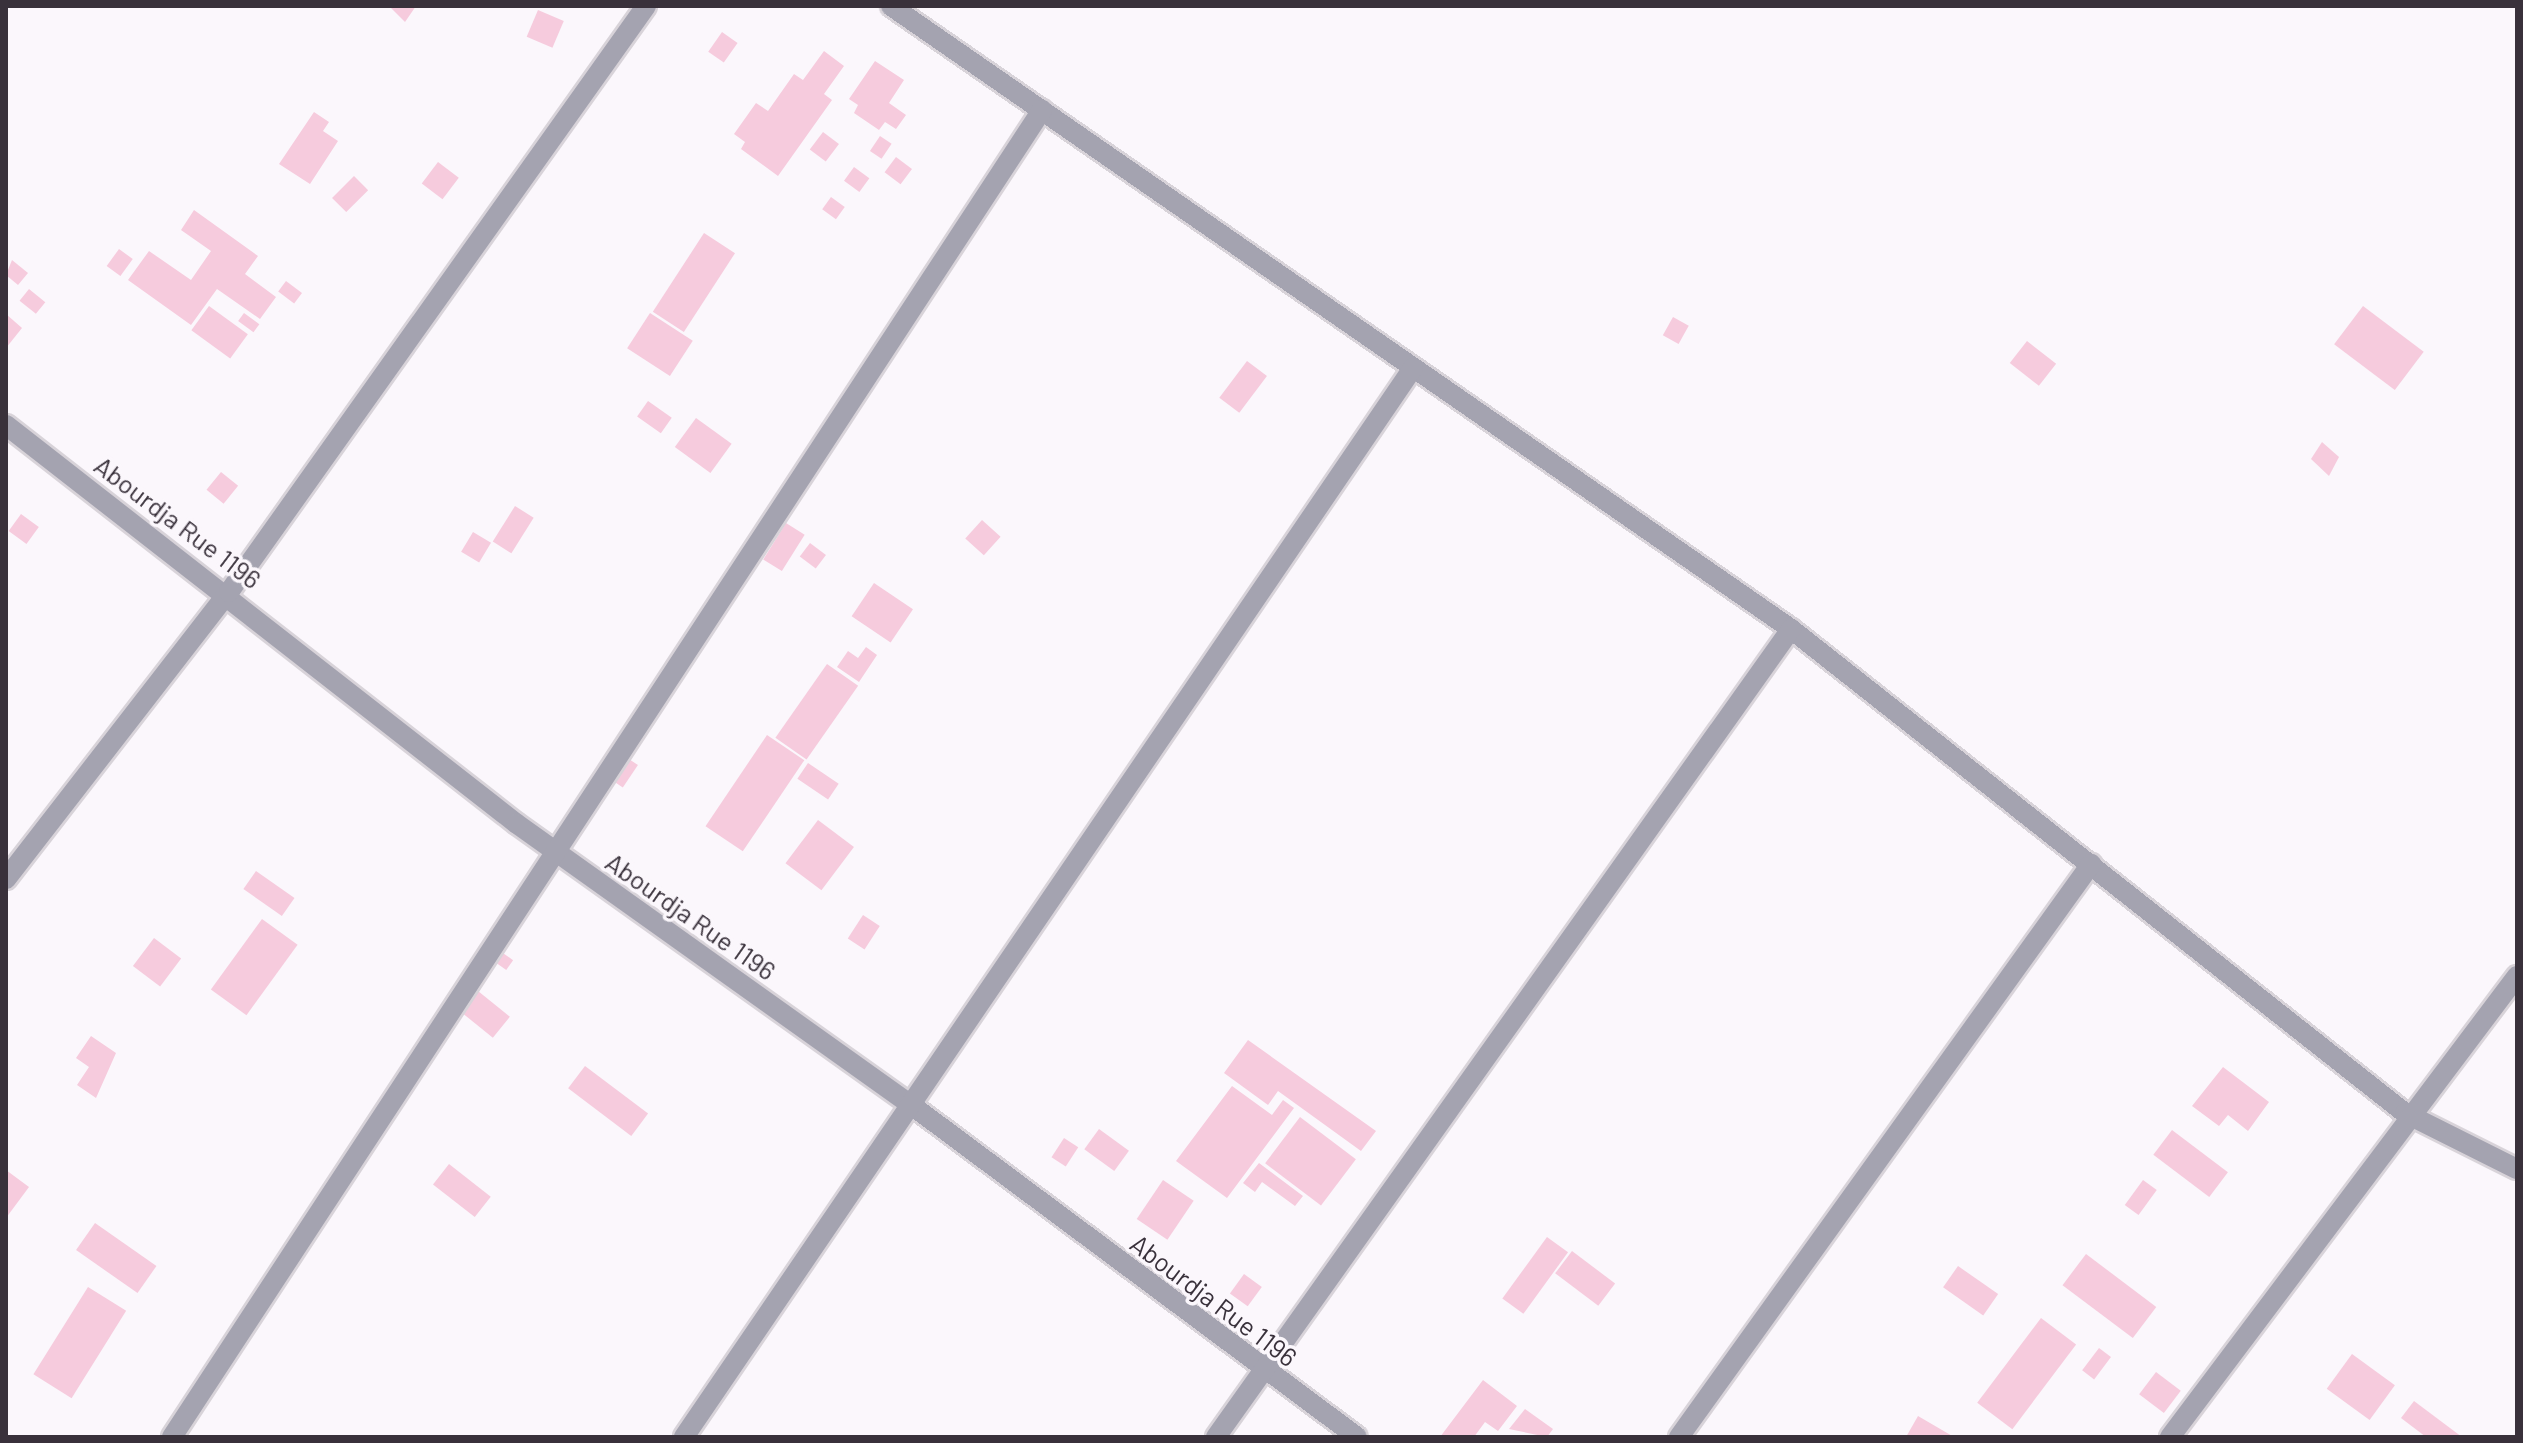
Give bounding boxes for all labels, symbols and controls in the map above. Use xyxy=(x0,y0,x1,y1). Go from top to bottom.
street label: Abourdja Rue 1196 xyxy=(89,449,267,595)
street label: Abourdja Rue 1196 xyxy=(600,846,782,986)
street label: Abourdja Rue 1196 xyxy=(1125,1227,1303,1373)

